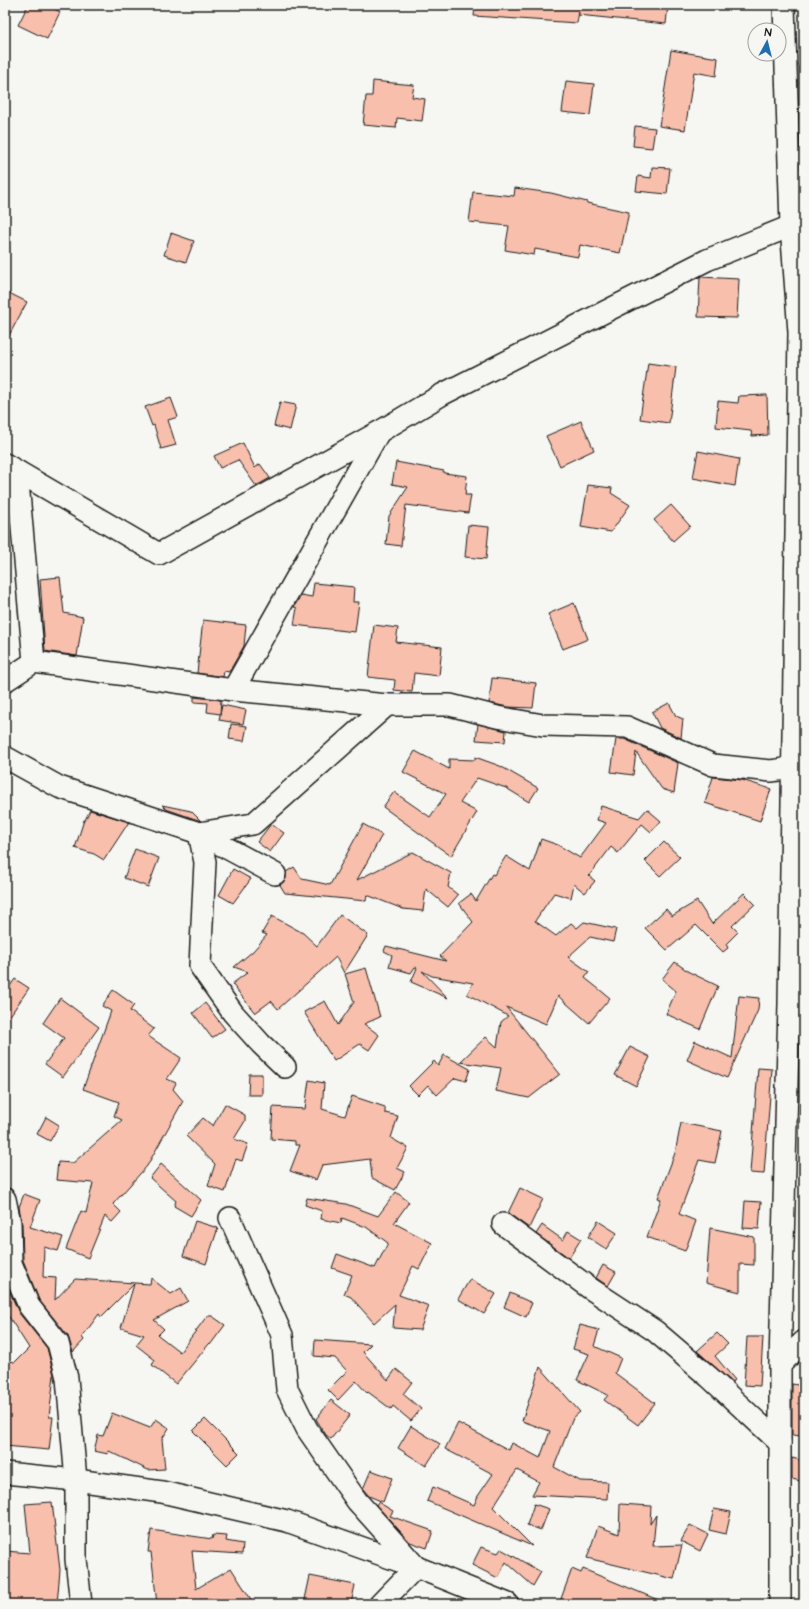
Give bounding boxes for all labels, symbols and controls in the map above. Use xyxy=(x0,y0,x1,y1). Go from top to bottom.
north arrow xyxy=(747,22,787,62)
text: N xyxy=(764,25,773,40)

